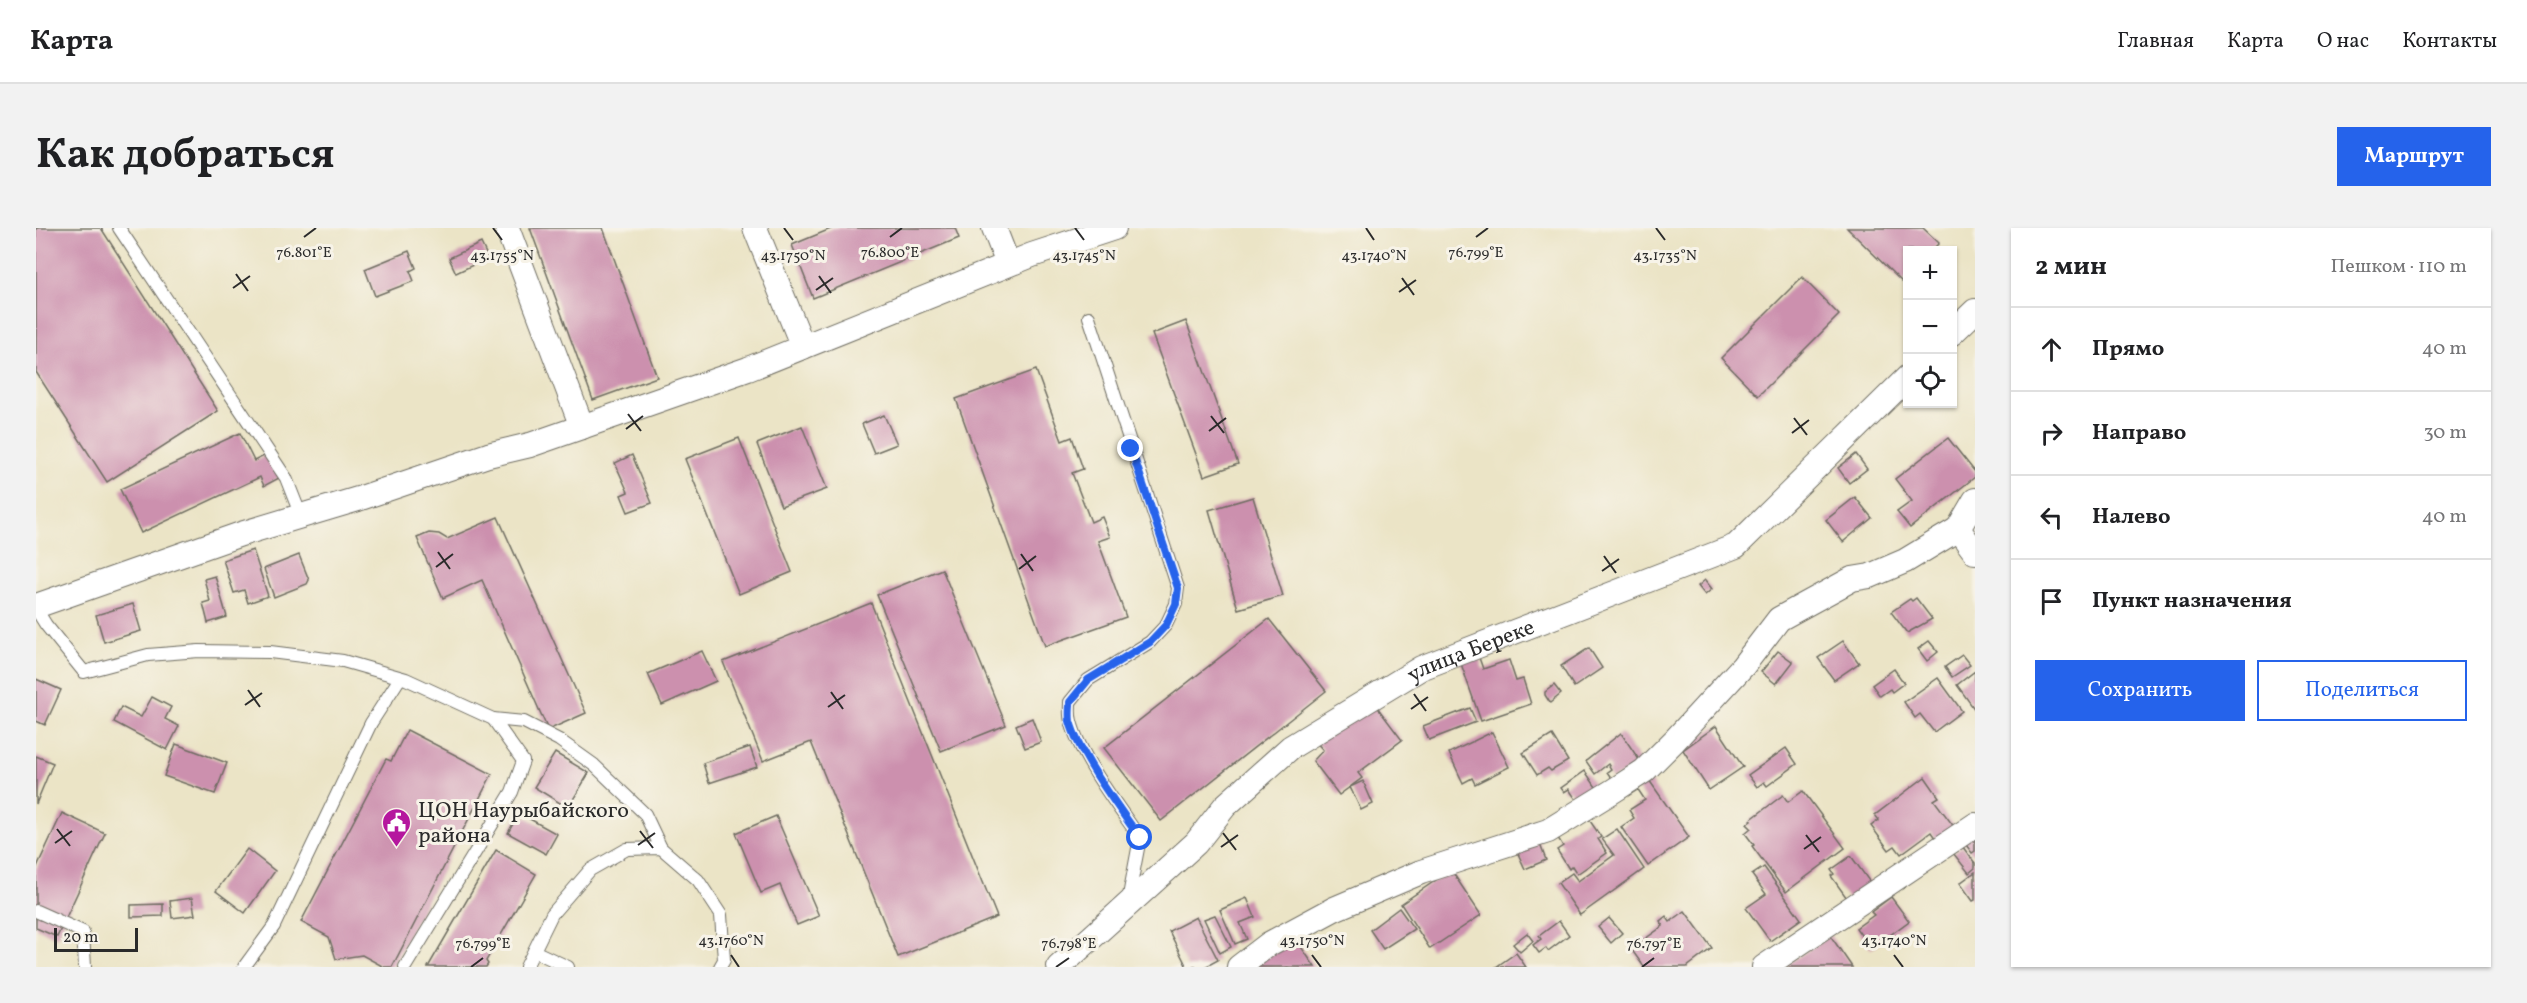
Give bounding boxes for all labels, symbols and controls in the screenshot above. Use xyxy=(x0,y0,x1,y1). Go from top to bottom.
text: Карта xyxy=(30,22,113,61)
text: Главная xyxy=(2117,27,2194,56)
text: Карта xyxy=(2227,27,2284,56)
text: О нас xyxy=(2317,27,2369,56)
text: Контакты xyxy=(2402,27,2497,56)
text: Как добраться xyxy=(36,127,335,186)
button: Маршрут xyxy=(2337,127,2491,186)
text: 76.801°E xyxy=(276,243,332,264)
text: 76.800°E xyxy=(861,243,919,264)
text: 76.799°E xyxy=(1448,243,1504,264)
text: 43.1755°N xyxy=(470,246,534,267)
text: 43.1750°N xyxy=(760,246,826,267)
text: 43.1745°N xyxy=(1052,246,1116,267)
text: 43.1740°N xyxy=(1341,246,1407,267)
text: 43.1735°N xyxy=(1633,246,1697,267)
map controls xyxy=(1903,246,1957,408)
button: + xyxy=(1903,246,1957,300)
text: 2 мин xyxy=(2035,249,2107,285)
text: Пешком · 110 m xyxy=(2331,253,2467,281)
button: − xyxy=(1903,300,1957,354)
icon: ahead xyxy=(2035,333,2068,366)
text: Прямо xyxy=(2092,334,2164,365)
text: 40 m xyxy=(2422,335,2467,363)
button: locate xyxy=(1903,354,1957,408)
icon: right xyxy=(2035,417,2068,450)
text: Направо xyxy=(2092,418,2186,449)
text: 30 m xyxy=(2423,419,2467,447)
route end xyxy=(1117,435,1143,461)
icon: left xyxy=(2035,501,2068,534)
text: Налево xyxy=(2092,502,2171,533)
text: 40 m xyxy=(2422,503,2467,531)
icon: arrive xyxy=(2035,585,2068,618)
text: Пункт назначения xyxy=(2092,586,2292,617)
street label: улица Береке xyxy=(1402,613,1539,691)
button: Сохранить xyxy=(2035,660,2245,721)
button: Поделиться xyxy=(2257,660,2467,721)
place label: ЦОН Наурыбайского района xyxy=(418,796,629,852)
public building icon: ЦОН Наурыбайского района xyxy=(381,806,413,848)
route start xyxy=(1126,824,1152,850)
scale bar xyxy=(54,925,138,952)
text: 20 m xyxy=(63,927,98,949)
text: 43.1760°N xyxy=(698,931,764,952)
text: 43.1750°N xyxy=(1279,931,1345,952)
text: 43.1740°N xyxy=(1861,931,1927,952)
text: 76.799°E xyxy=(455,934,511,955)
text: 76.798°E xyxy=(1041,934,1097,955)
text: 76.797°E xyxy=(1627,934,1681,955)

